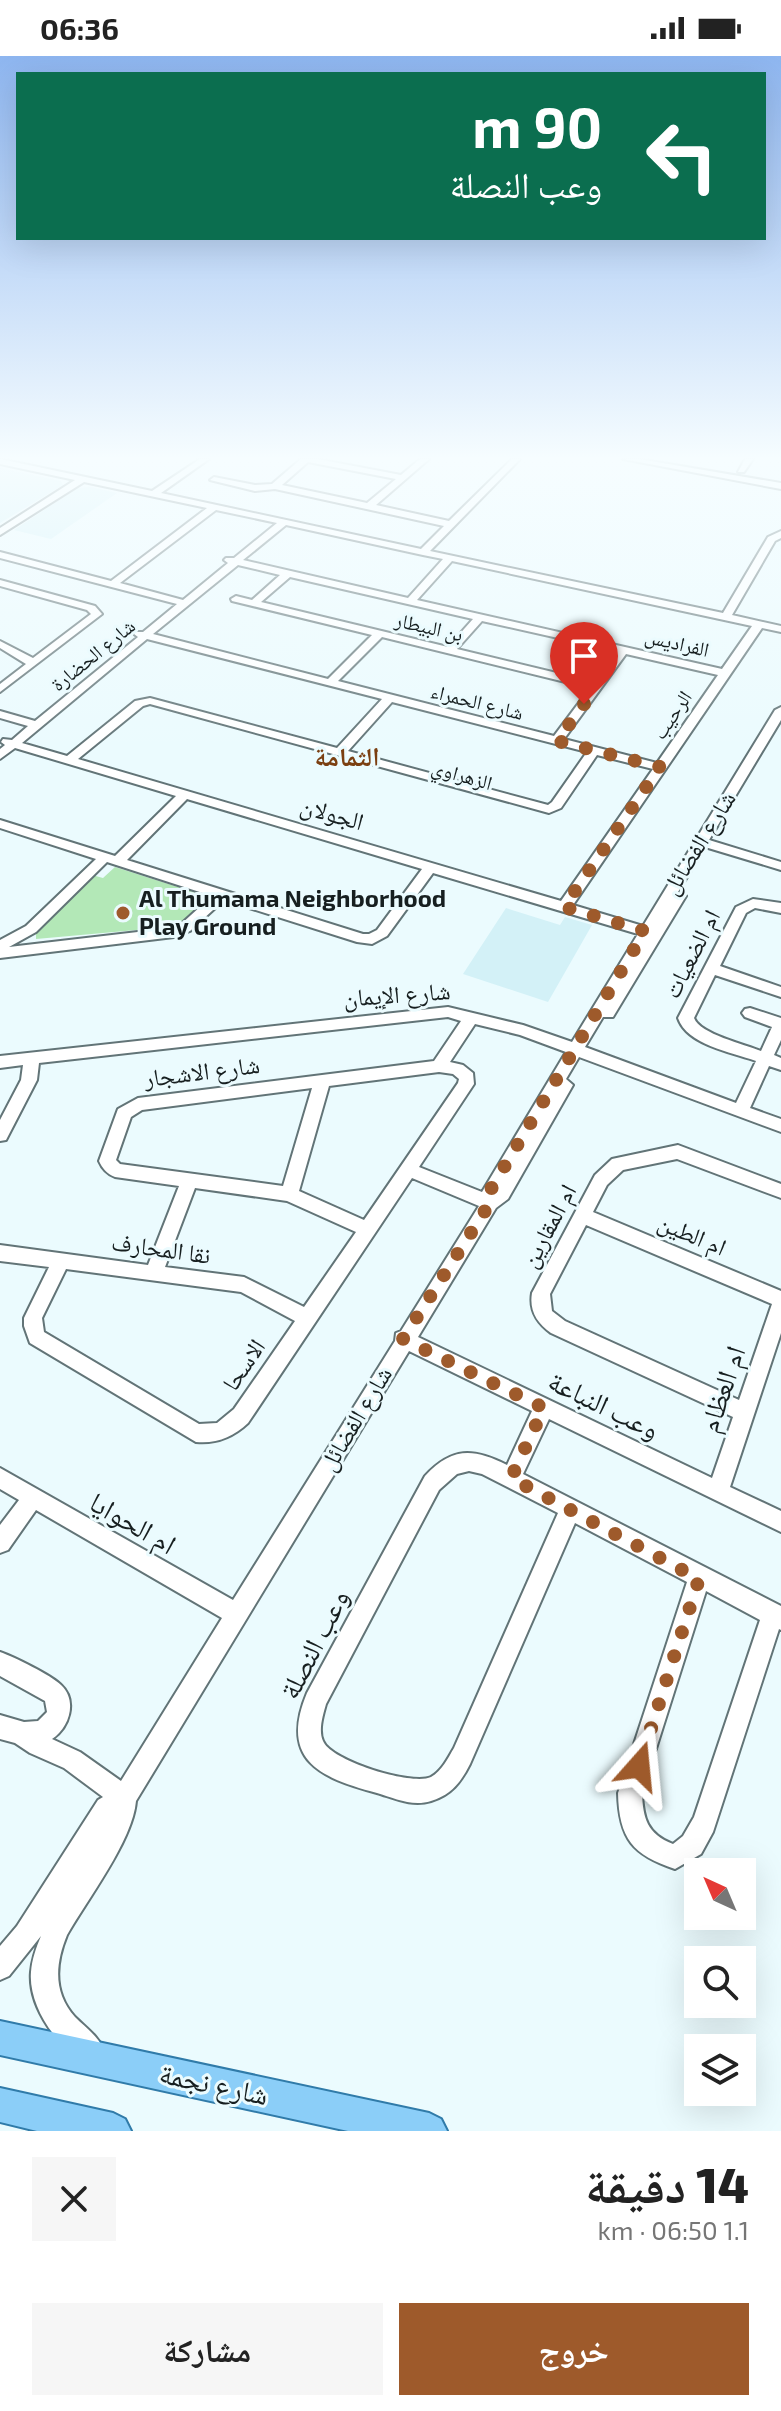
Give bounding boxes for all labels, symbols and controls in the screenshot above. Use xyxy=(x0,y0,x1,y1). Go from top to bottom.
text: 06:36 xyxy=(40,10,119,46)
text: 90 m xyxy=(472,92,602,159)
icon: left xyxy=(630,104,734,208)
text: وعب النصلة xyxy=(450,162,602,205)
street label: بن البيطار xyxy=(392,606,466,646)
street label: شارع الحضارة xyxy=(45,613,141,697)
pin xyxy=(550,622,618,704)
street label: الفراديس xyxy=(643,623,712,662)
icon: arrive xyxy=(562,634,606,678)
street label: شارع الحمراء xyxy=(428,678,526,726)
street label: الرحيب xyxy=(646,686,697,744)
district label: الثمامة xyxy=(314,740,380,771)
street label: الزهراوي xyxy=(428,754,495,799)
street label: شارع الفضائل xyxy=(655,785,743,900)
street label: الجولان xyxy=(297,790,367,836)
place label: Al Thumama Neighborhood Play Ground xyxy=(139,883,446,940)
marker: Al Thumama Neighborhood Play Ground xyxy=(114,904,132,922)
street label: ام الضعيات xyxy=(656,904,728,1004)
street label: شارع الإيمان xyxy=(342,975,452,1014)
street label: شارع الاشجار xyxy=(141,1049,262,1094)
street label: ام المقارين xyxy=(514,1179,584,1273)
street label: ام الطين xyxy=(653,1206,731,1264)
street label: نقا المحارف xyxy=(110,1226,213,1269)
street label: الاسحا xyxy=(215,1333,270,1395)
street label: ام العظام xyxy=(690,1341,754,1437)
street label: شارع الفضائل xyxy=(312,1361,399,1477)
street label: وعب النباعة xyxy=(543,1363,665,1446)
street label: ام الحوايا xyxy=(83,1484,183,1563)
street label: وعب النصلة xyxy=(271,1583,355,1704)
position arrow xyxy=(597,1724,681,1808)
north arrow xyxy=(684,1858,756,1930)
map controls xyxy=(684,1858,756,2106)
button: search xyxy=(684,1946,756,2018)
button: layers xyxy=(684,2034,756,2106)
street label: شارع نجمة xyxy=(156,2055,272,2113)
text: 14 دقيقة xyxy=(585,2155,749,2213)
button: close xyxy=(32,2157,116,2241)
text: 1.1 km · 06:50 xyxy=(598,2214,749,2245)
button: مشاركة xyxy=(32,2303,383,2395)
button: خروج xyxy=(399,2303,749,2395)

